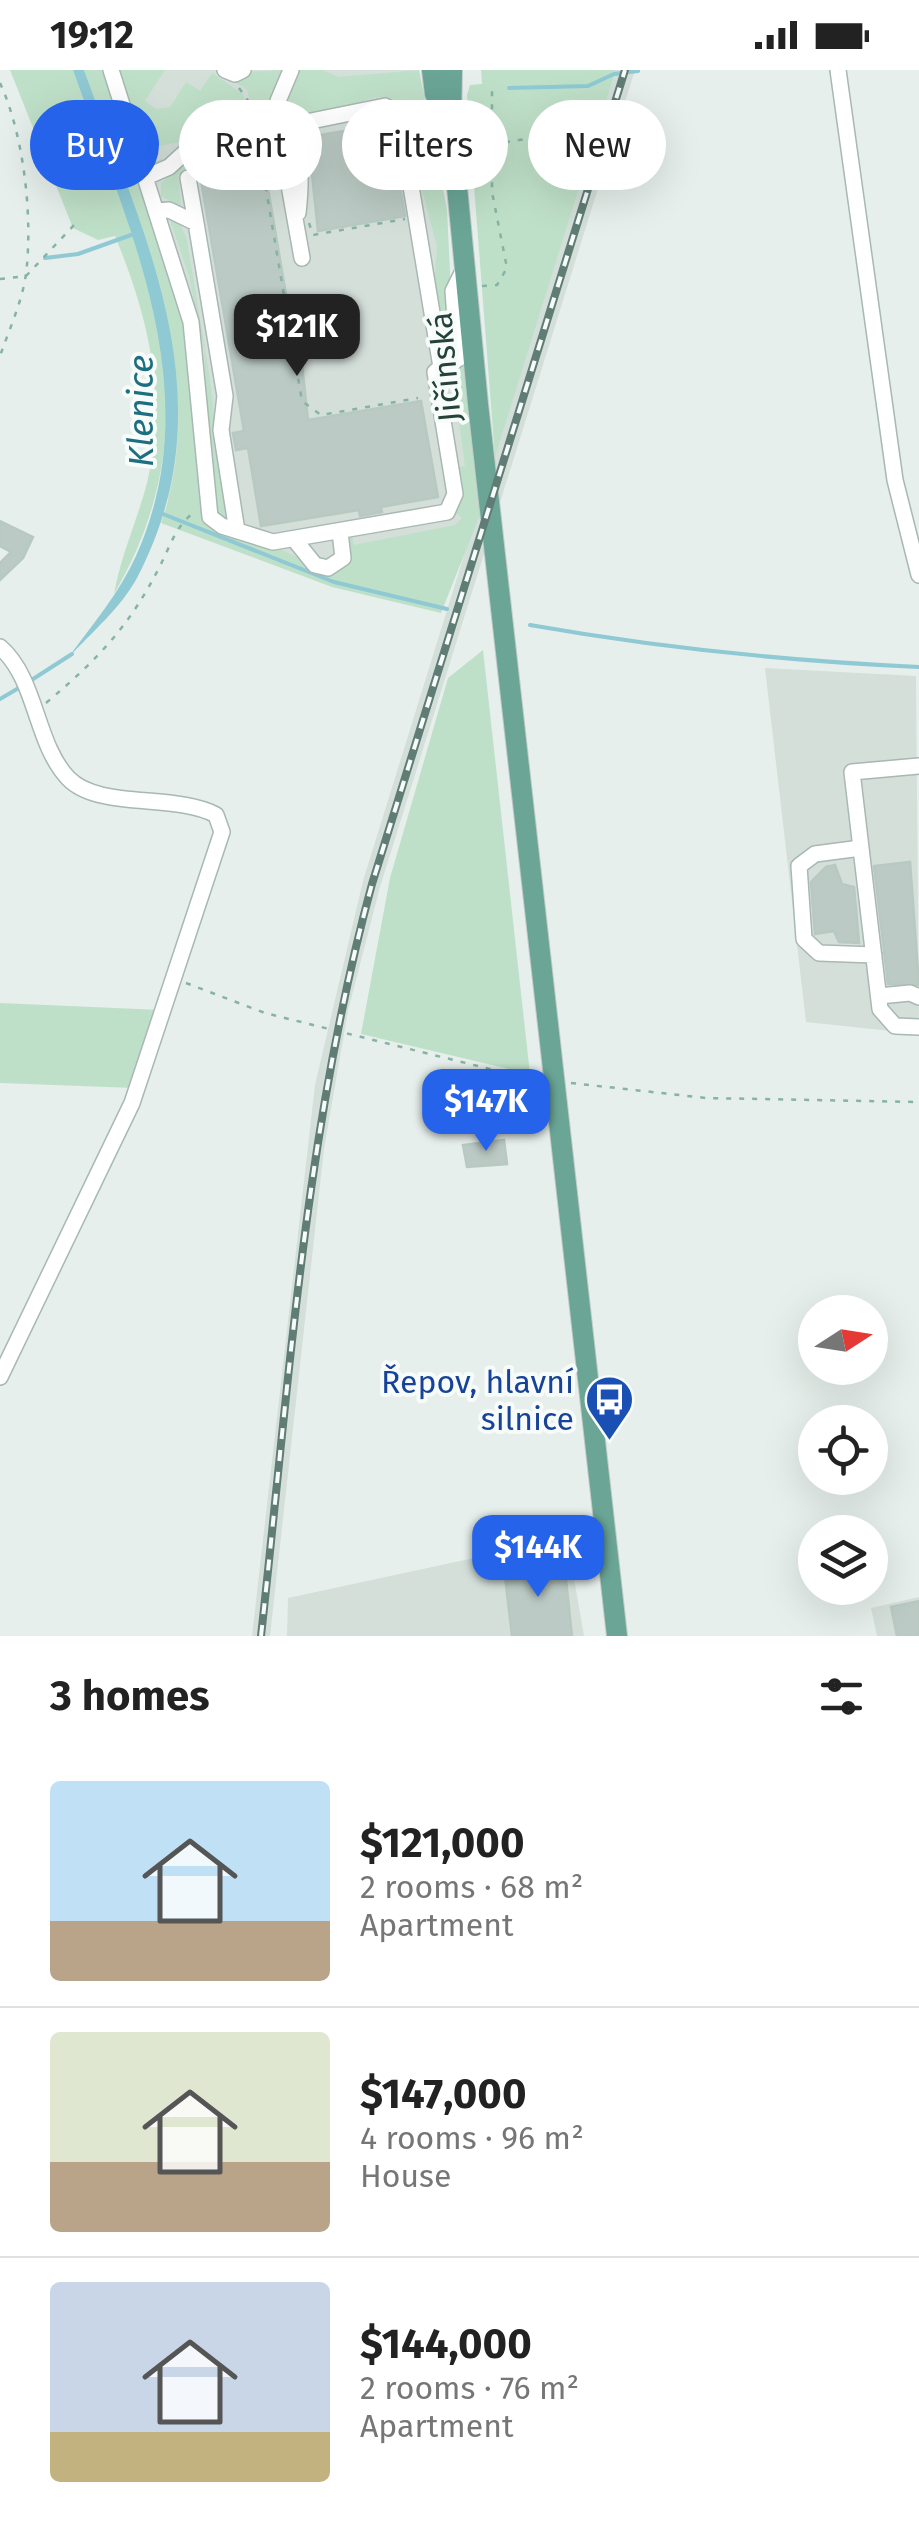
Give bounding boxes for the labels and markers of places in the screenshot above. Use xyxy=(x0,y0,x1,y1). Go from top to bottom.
pin: $121K xyxy=(227,294,367,379)
pin: $147K xyxy=(416,1069,556,1154)
place label: Řepov, hlavní silnice xyxy=(381,1363,574,1438)
bus stop icon: Řepov, hlavní silnice xyxy=(583,1374,635,1442)
pin: $144K xyxy=(468,1515,608,1600)

